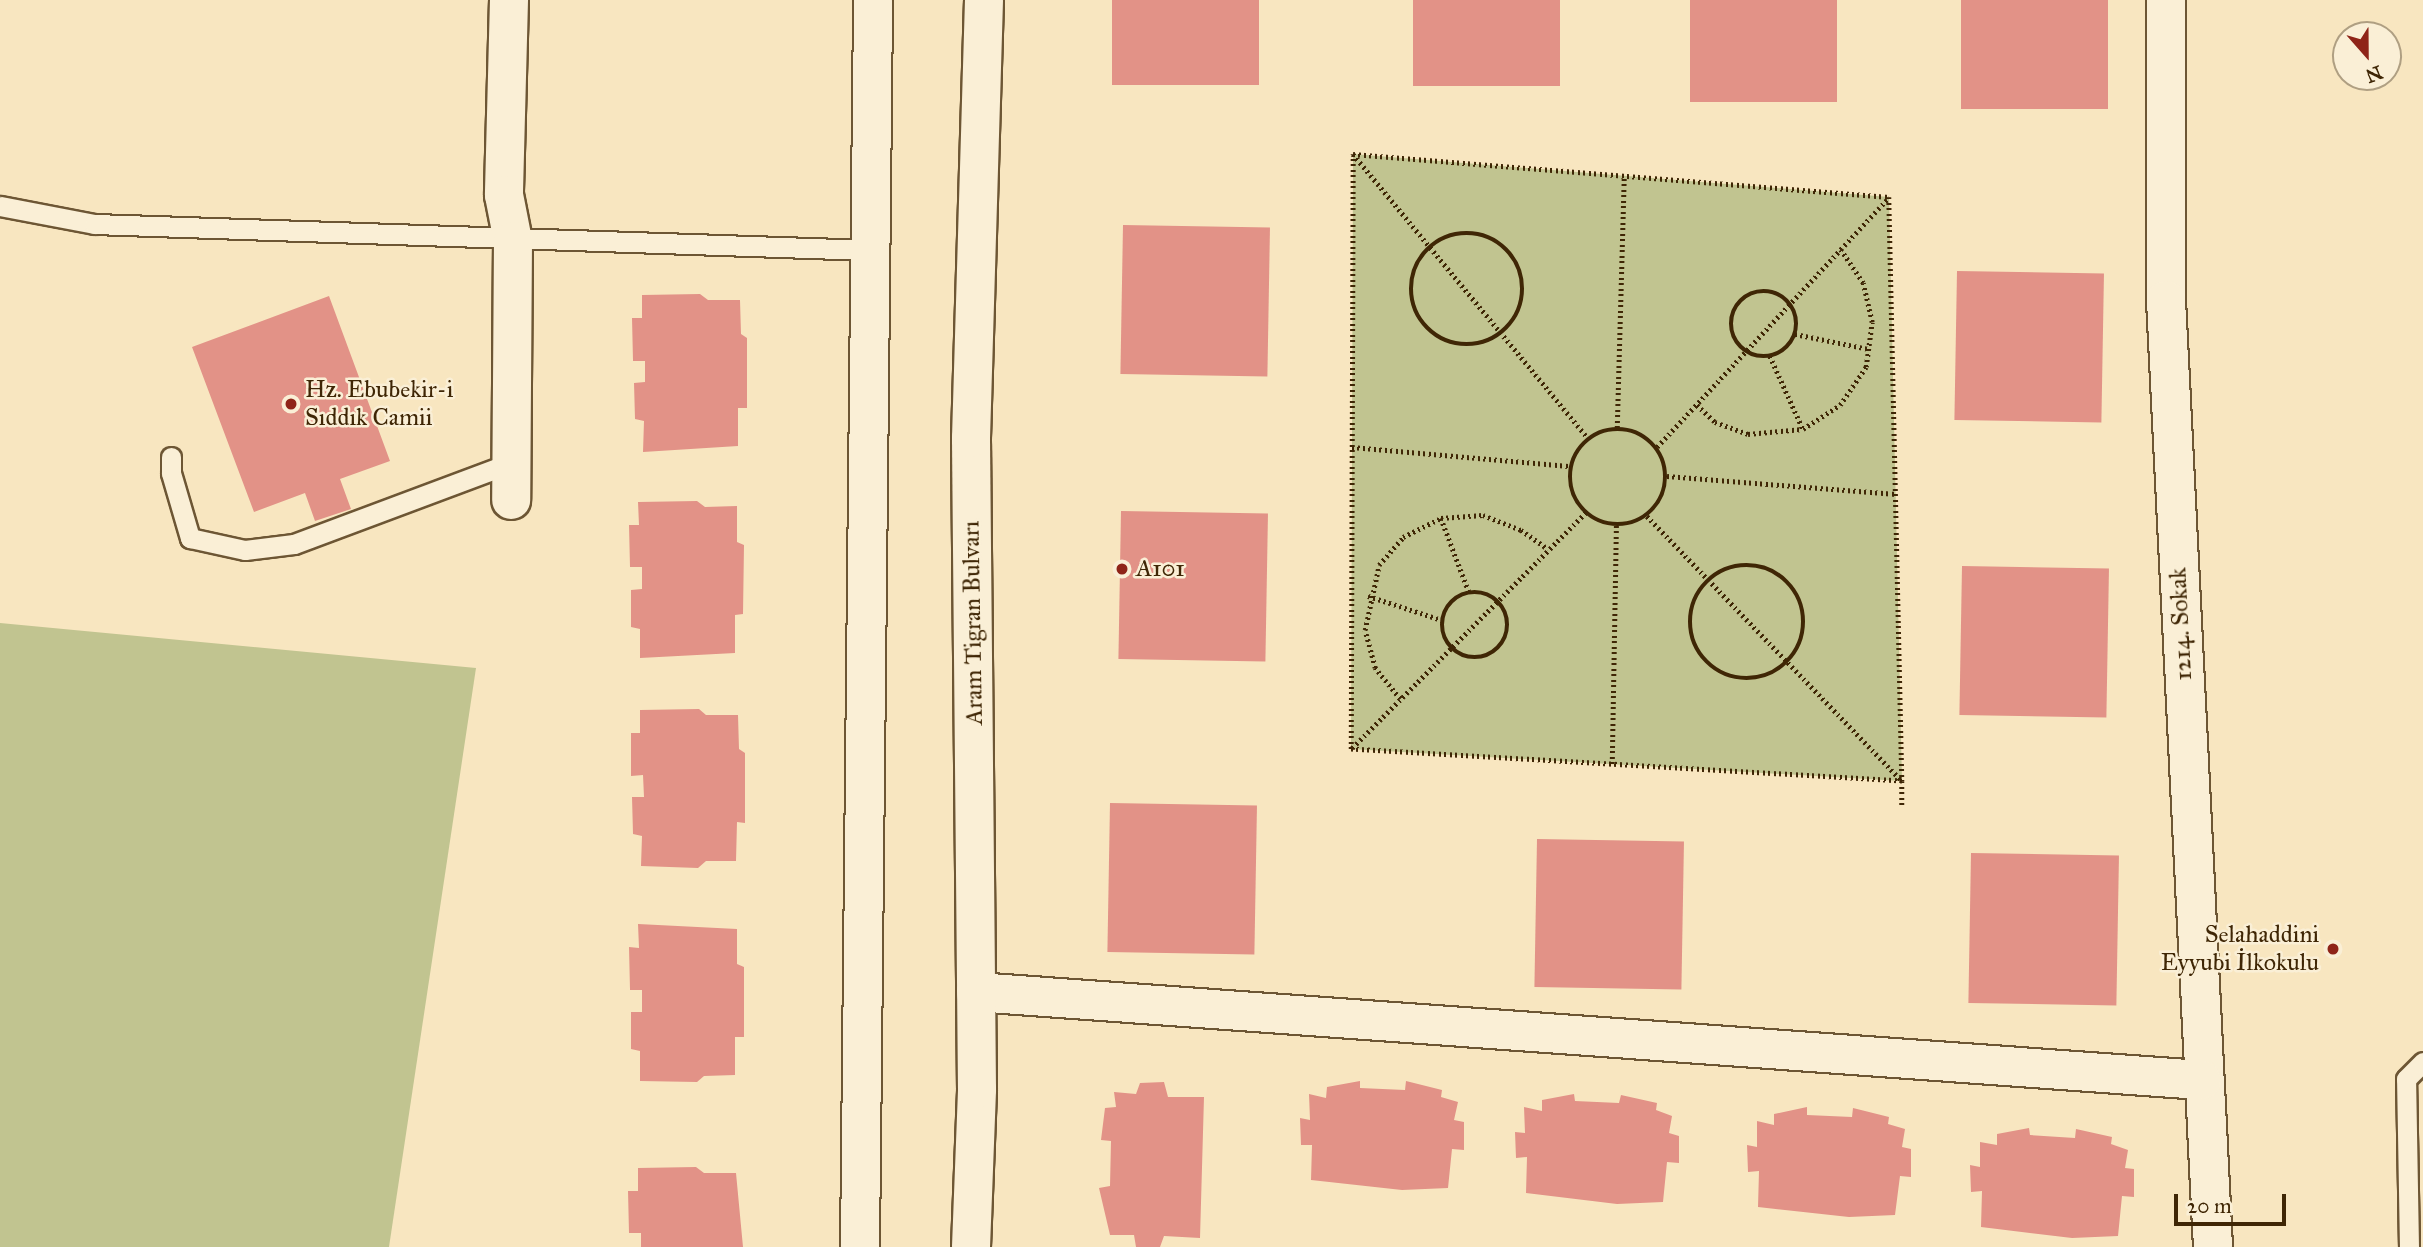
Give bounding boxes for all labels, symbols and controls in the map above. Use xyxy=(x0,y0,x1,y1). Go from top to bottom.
north arrow xyxy=(2332,21,2402,91)
text: N xyxy=(2362,61,2386,88)
place label: Hz. Ebubekir-i Sıddık Camii xyxy=(305,376,453,432)
marker: Hz. Ebubekir-i Sıddık Camii xyxy=(283,396,299,412)
street label: Aram Tigran Bulvarı xyxy=(957,521,989,725)
place label: A101 xyxy=(1136,555,1185,583)
marker: A101 xyxy=(1114,561,1130,577)
street label: 1214. Sokak xyxy=(2164,567,2198,681)
place label: Selahaddini Eyyubi İlkokulu xyxy=(2161,921,2319,977)
marker: Selahaddini Eyyubi İlkokulu xyxy=(2325,941,2341,957)
scale bar xyxy=(2178,1180,2290,1224)
text: 20 m xyxy=(2187,1193,2232,1219)

